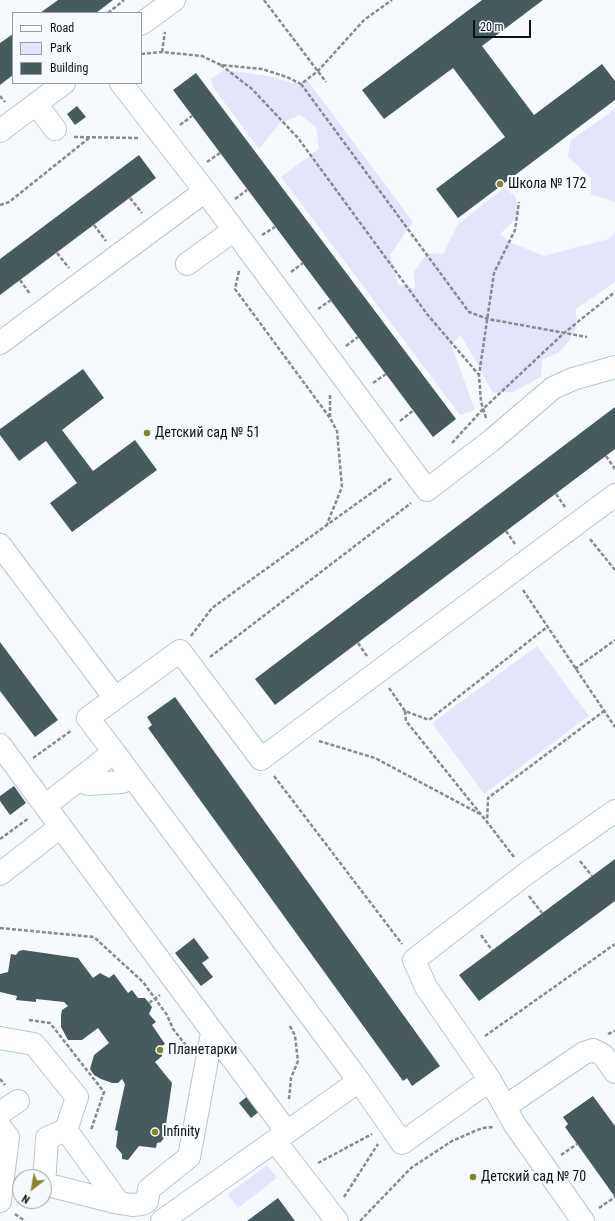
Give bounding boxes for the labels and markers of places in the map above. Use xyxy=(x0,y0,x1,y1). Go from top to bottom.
place label: Школа № 172 xyxy=(508,176,586,192)
marker: Школа № 172 xyxy=(495,179,505,189)
place label: Детский сад № 51 xyxy=(155,425,260,441)
marker: Детский сад № 51 xyxy=(142,428,152,438)
place label: Планетарки xyxy=(168,1042,237,1058)
marker: Планетарки xyxy=(155,1045,165,1055)
place label: Infinity xyxy=(163,1124,200,1140)
marker: Infinity xyxy=(150,1127,160,1137)
place label: Детский сад № 70 xyxy=(481,1169,586,1185)
marker: Детский сад № 70 xyxy=(468,1172,478,1182)

